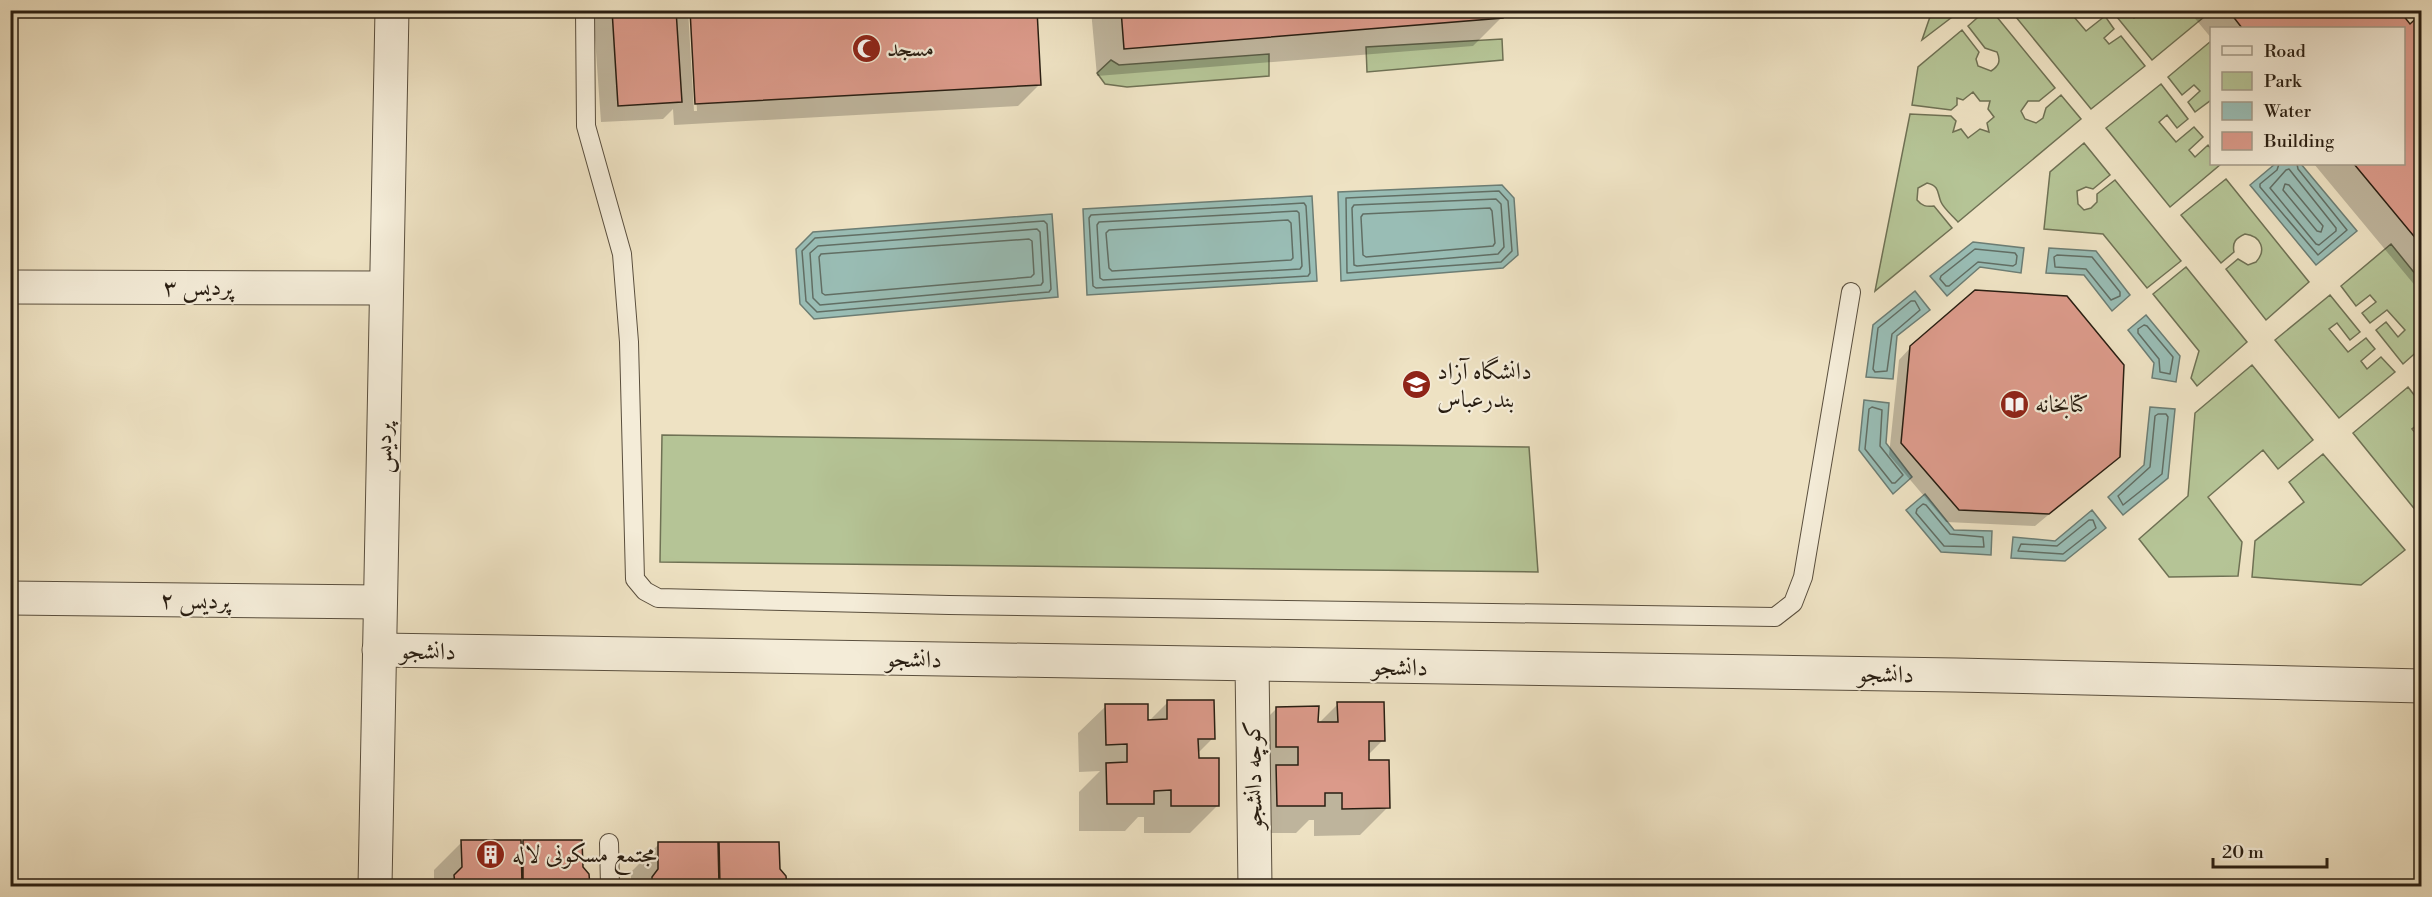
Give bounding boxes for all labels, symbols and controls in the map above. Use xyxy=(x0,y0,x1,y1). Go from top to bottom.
legend xyxy=(2210,27,2405,165)
mosque icon: مسجد xyxy=(850,32,882,64)
place label: مسجد xyxy=(887,34,934,64)
text: Road xyxy=(2264,40,2307,63)
text: Park xyxy=(2264,70,2303,93)
text: Water xyxy=(2263,100,2312,123)
text: Building xyxy=(2263,130,2335,153)
street label: پردیس ۳ xyxy=(163,273,236,303)
place label: دانشگاه آزاد بندرعباس xyxy=(1437,356,1532,415)
school or university icon: دانشگاه آزاد بندرعباس xyxy=(1400,369,1432,401)
library icon: کتابخانه xyxy=(1998,388,2030,420)
place label: کتابخانه xyxy=(2035,390,2089,420)
street label: پردیس xyxy=(369,420,399,474)
street label: پردیس ۲ xyxy=(160,585,233,617)
street label: دانشجو xyxy=(398,636,456,667)
street label: دانشجو xyxy=(884,644,942,675)
street label: دانشجو xyxy=(1370,652,1428,683)
street label: دانشجو xyxy=(1856,659,1914,690)
street label: کوچه دانشجو xyxy=(1238,720,1271,832)
scale bar xyxy=(2213,831,2327,869)
building icon: مجتمع مسکونی لاله xyxy=(475,838,507,870)
place label: مجتمع مسکونی لاله xyxy=(512,840,657,876)
text: 20 m xyxy=(2222,841,2264,864)

